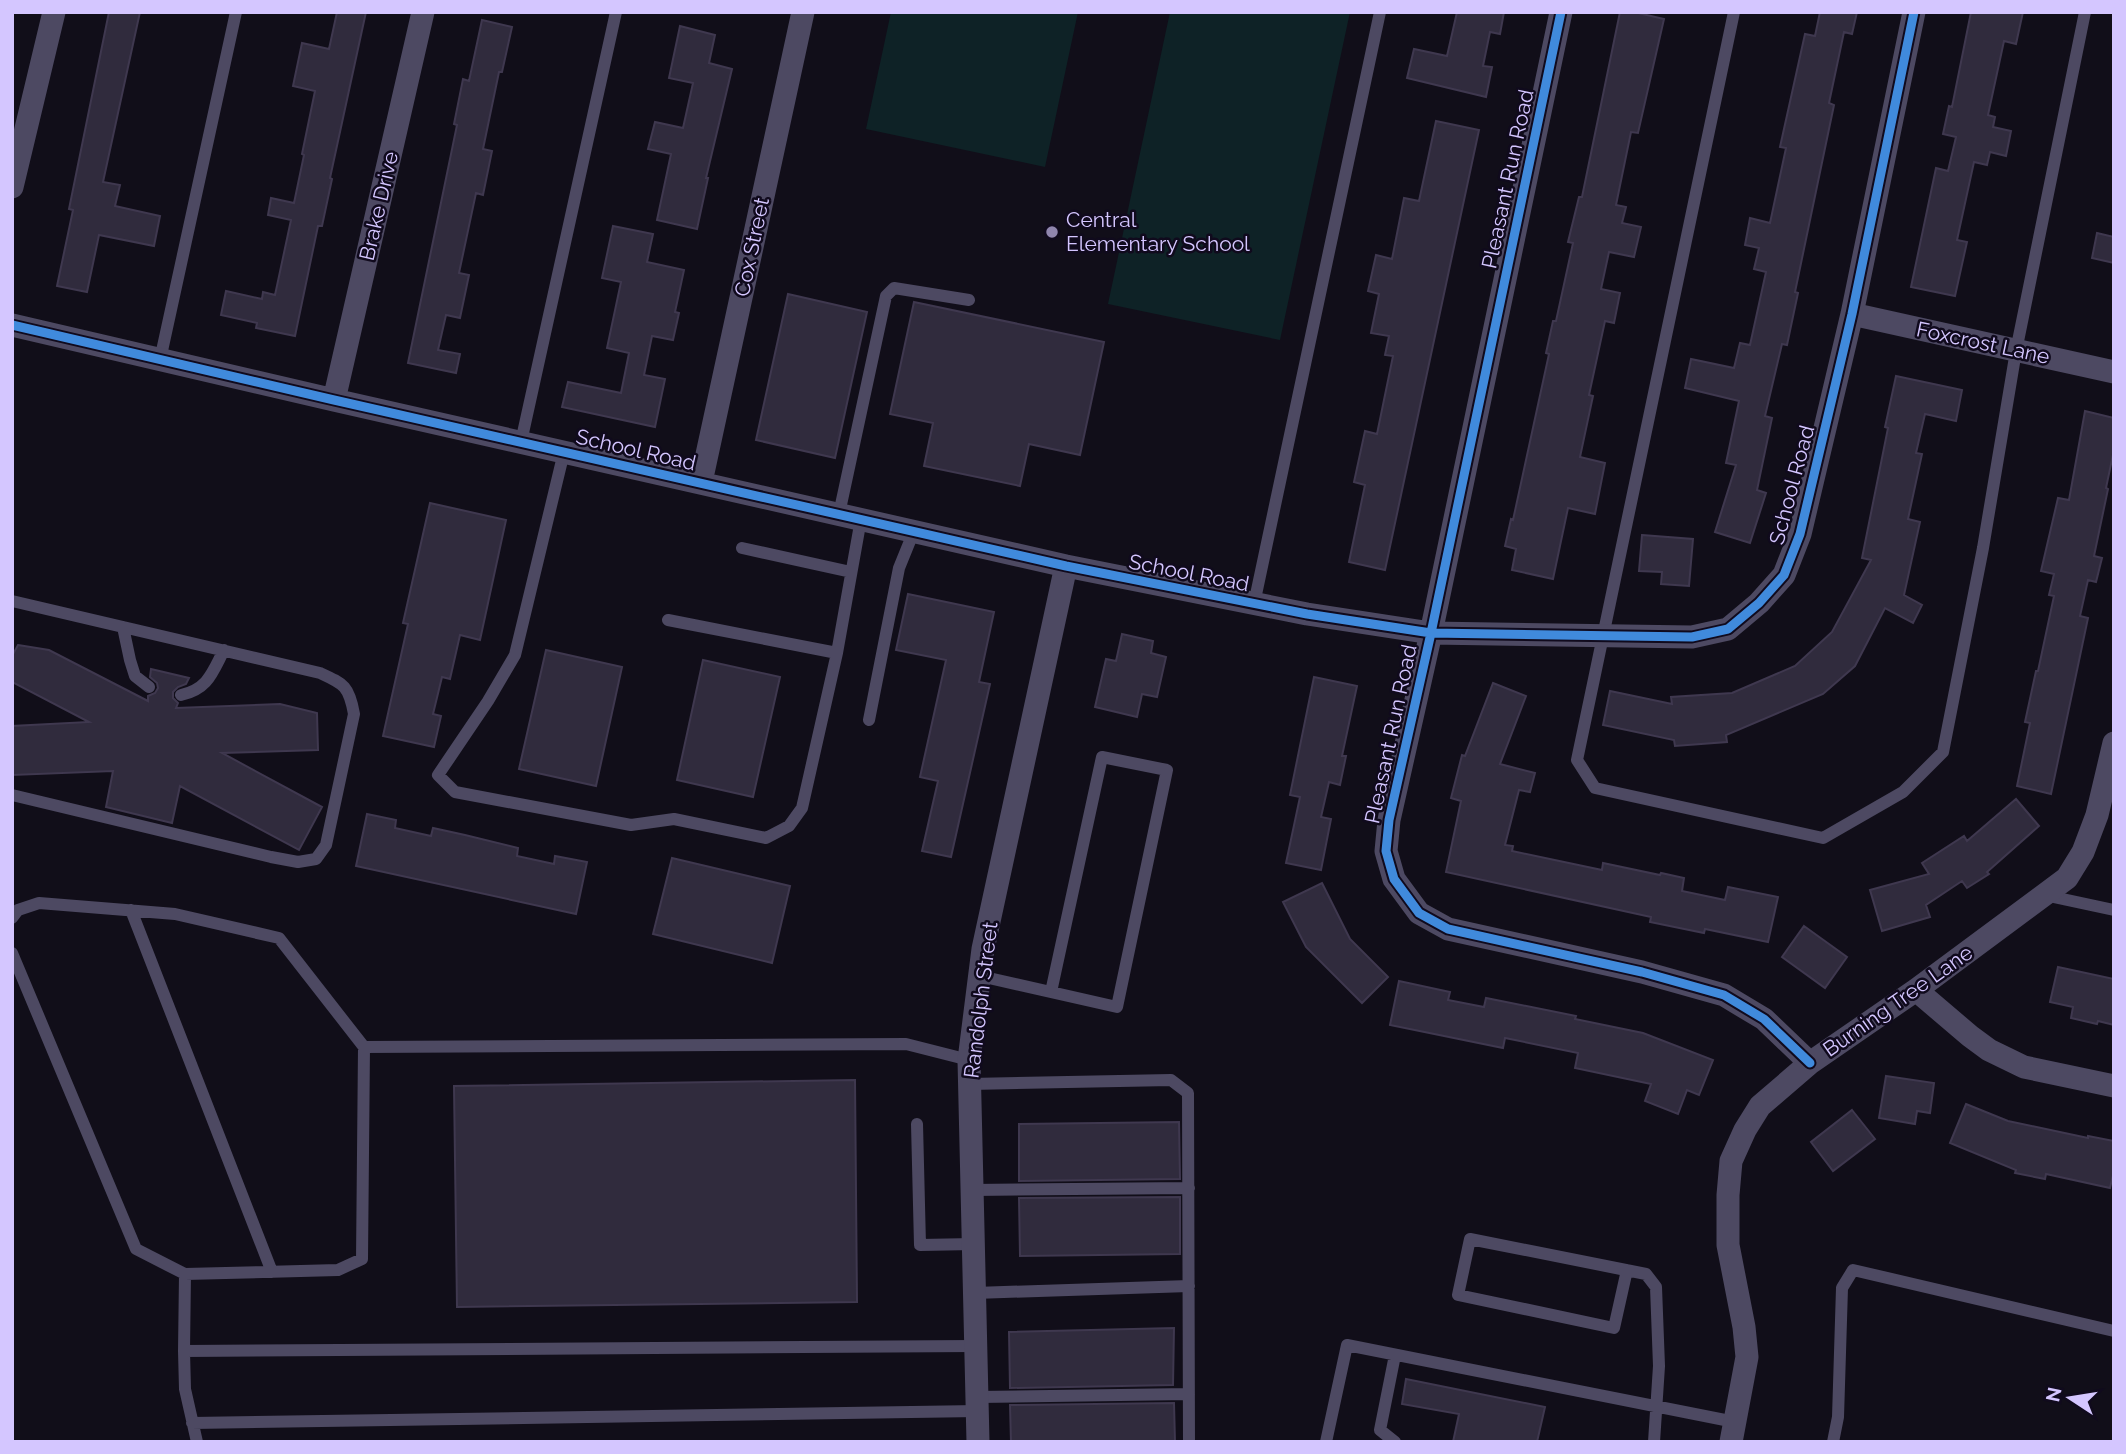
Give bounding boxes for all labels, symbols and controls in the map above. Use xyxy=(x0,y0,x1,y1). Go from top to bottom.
street label: Pleasant Run Road xyxy=(1476,87,1539,271)
street label: Brake Drive xyxy=(354,149,403,263)
street label: Cox Street xyxy=(729,195,774,299)
place label: Central Elementary School xyxy=(1066,207,1250,256)
marker: Central Elementary School xyxy=(1044,224,1060,240)
street label: Foxcrost Lane xyxy=(1914,316,2052,369)
street label: School Road xyxy=(1764,423,1819,547)
street label: School Road xyxy=(574,424,699,475)
street label: School Road xyxy=(1127,549,1252,596)
street label: Pleasant Run Road xyxy=(1359,642,1422,826)
street label: Randolph Street xyxy=(959,920,1002,1080)
street label: Burning Tree Lane xyxy=(1818,940,1977,1062)
north arrow xyxy=(2035,1363,2105,1433)
text: N xyxy=(2041,1385,2066,1404)

